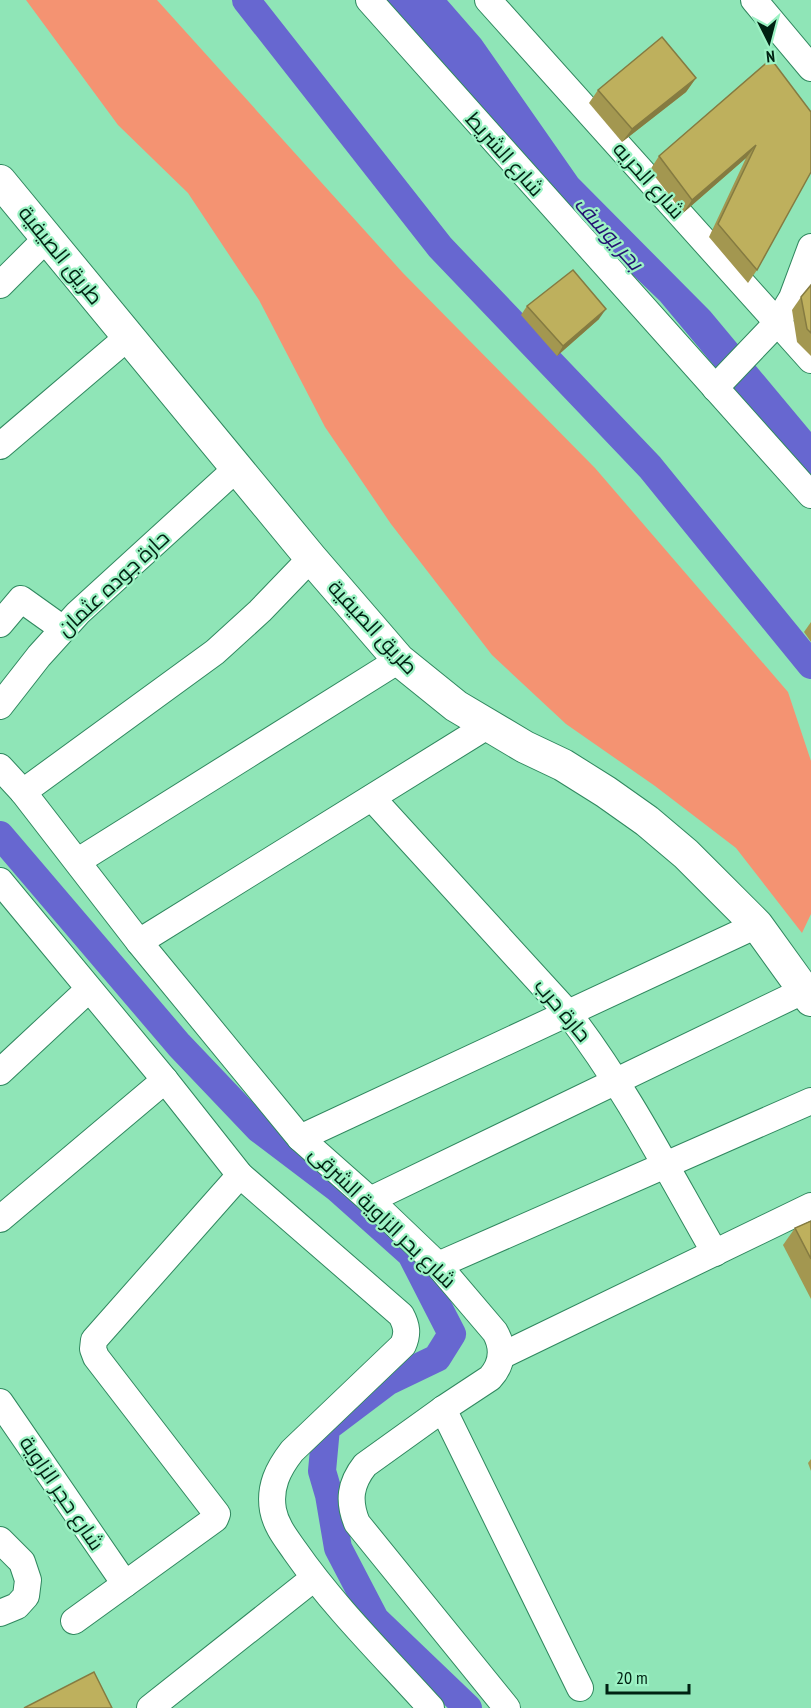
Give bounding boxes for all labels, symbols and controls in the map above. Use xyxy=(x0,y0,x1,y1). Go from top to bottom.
north arrow xyxy=(739,12,799,72)
text: N xyxy=(765,47,776,67)
street label: شارع الشريط xyxy=(459,106,550,203)
street label: شارع الحريه xyxy=(606,136,691,225)
water label: بحر يوسف xyxy=(568,190,650,277)
street label: طريق الصيفية xyxy=(13,200,109,310)
street label: حارة جوده عثمان xyxy=(51,524,175,642)
street label: طريق الصيفية xyxy=(322,574,424,680)
street label: حارة حرب xyxy=(529,973,597,1047)
street label: شارع بحر الزاوية الشرقى xyxy=(303,1140,462,1295)
street label: شارع حجر الزاوية xyxy=(13,1430,110,1556)
scale bar xyxy=(607,1657,690,1695)
text: 20 m xyxy=(616,1666,648,1689)

